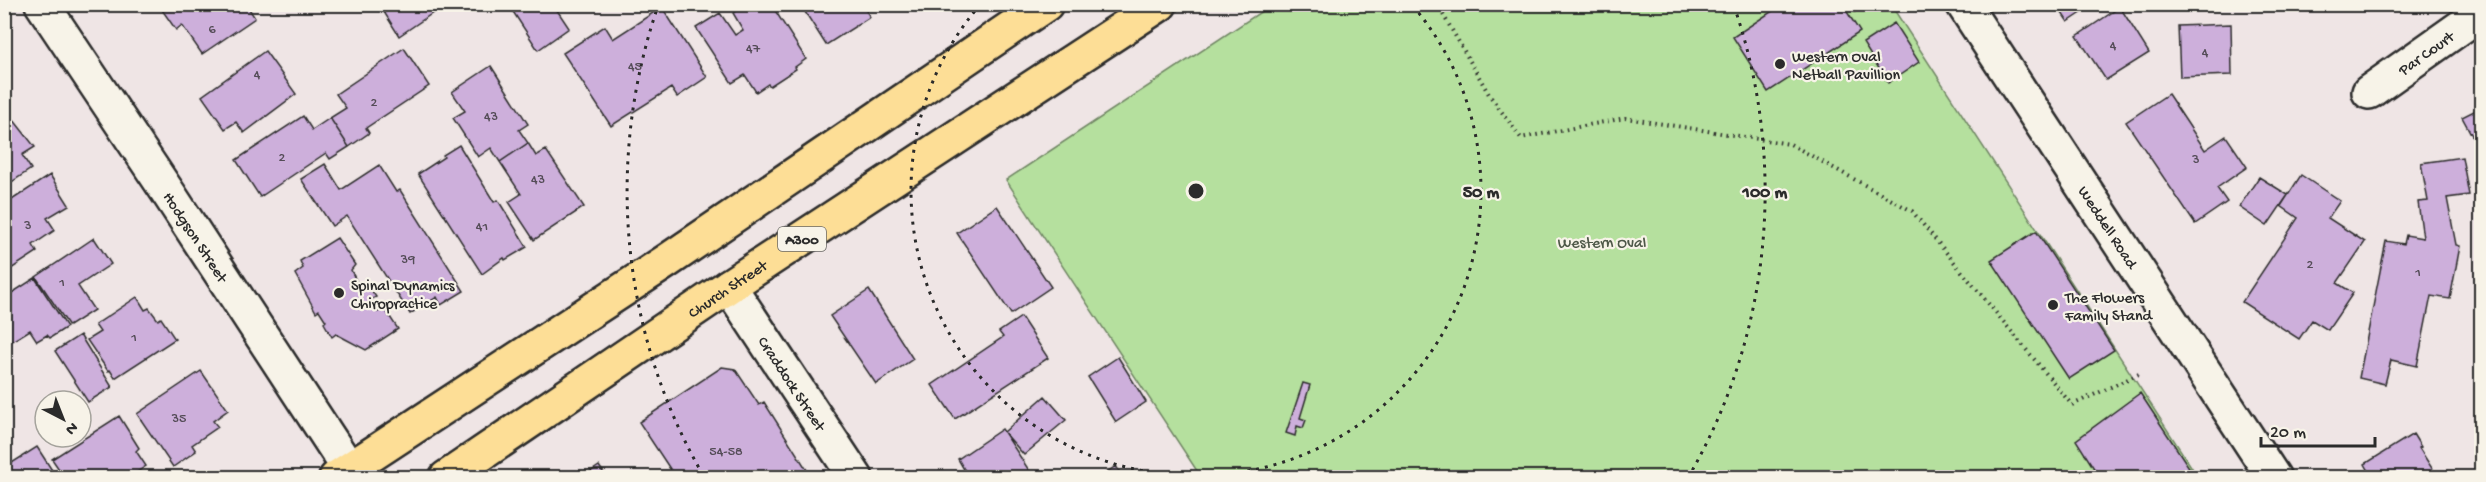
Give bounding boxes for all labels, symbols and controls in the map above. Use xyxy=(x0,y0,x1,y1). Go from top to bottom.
house number: 6 xyxy=(208,22,216,39)
street label: Par Court xyxy=(2395,28,2460,82)
house number: 4 xyxy=(2110,38,2117,55)
house number: 47 xyxy=(746,41,761,58)
house number: 4 xyxy=(2202,45,2209,62)
place label: Western Oval Netball Pavillion xyxy=(1792,49,1900,86)
marker: Western Oval Netball Pavillion xyxy=(1773,57,1787,71)
house number: 45 xyxy=(628,59,642,76)
house number: 4 xyxy=(254,67,261,84)
house number: 2 xyxy=(371,95,378,112)
house number: 43 xyxy=(484,109,498,126)
house number: 2 xyxy=(279,150,286,167)
house number: 3 xyxy=(2191,152,2200,169)
house number: 43 xyxy=(531,172,545,189)
centre of rings xyxy=(1186,181,1206,201)
text: 50 m xyxy=(1463,183,1500,204)
text: 100 m xyxy=(1742,183,1788,204)
street label: Weddell Road xyxy=(2072,184,2141,274)
street label: Hodgson Street xyxy=(157,189,231,288)
house number: 3 xyxy=(23,218,32,235)
house number: 41 xyxy=(476,219,488,236)
road number: A300 xyxy=(778,227,826,251)
park label: Western Oval xyxy=(1558,235,1646,254)
house number: 39 xyxy=(400,252,415,269)
street label: Church Street xyxy=(686,257,773,324)
house number: 2 xyxy=(2307,257,2314,274)
house number: 1 xyxy=(2414,265,2421,282)
house number: 1 xyxy=(58,275,65,292)
place label: Spinal Dynamics Chiropractice xyxy=(351,278,456,315)
marker: Spinal Dynamics Chiropractice xyxy=(332,286,346,300)
place label: The Flowers Family Stand xyxy=(2064,290,2154,327)
marker: The Flowers Family Stand xyxy=(2046,298,2060,312)
house number: 1 xyxy=(130,330,137,347)
street label: Craddock Street xyxy=(752,334,829,437)
north arrow xyxy=(33,389,93,449)
scale bar xyxy=(2261,410,2375,448)
house number: 35 xyxy=(171,411,186,428)
text: N xyxy=(60,417,81,438)
text: 20 m xyxy=(2270,423,2306,444)
house number: 54-58 xyxy=(709,444,743,461)

